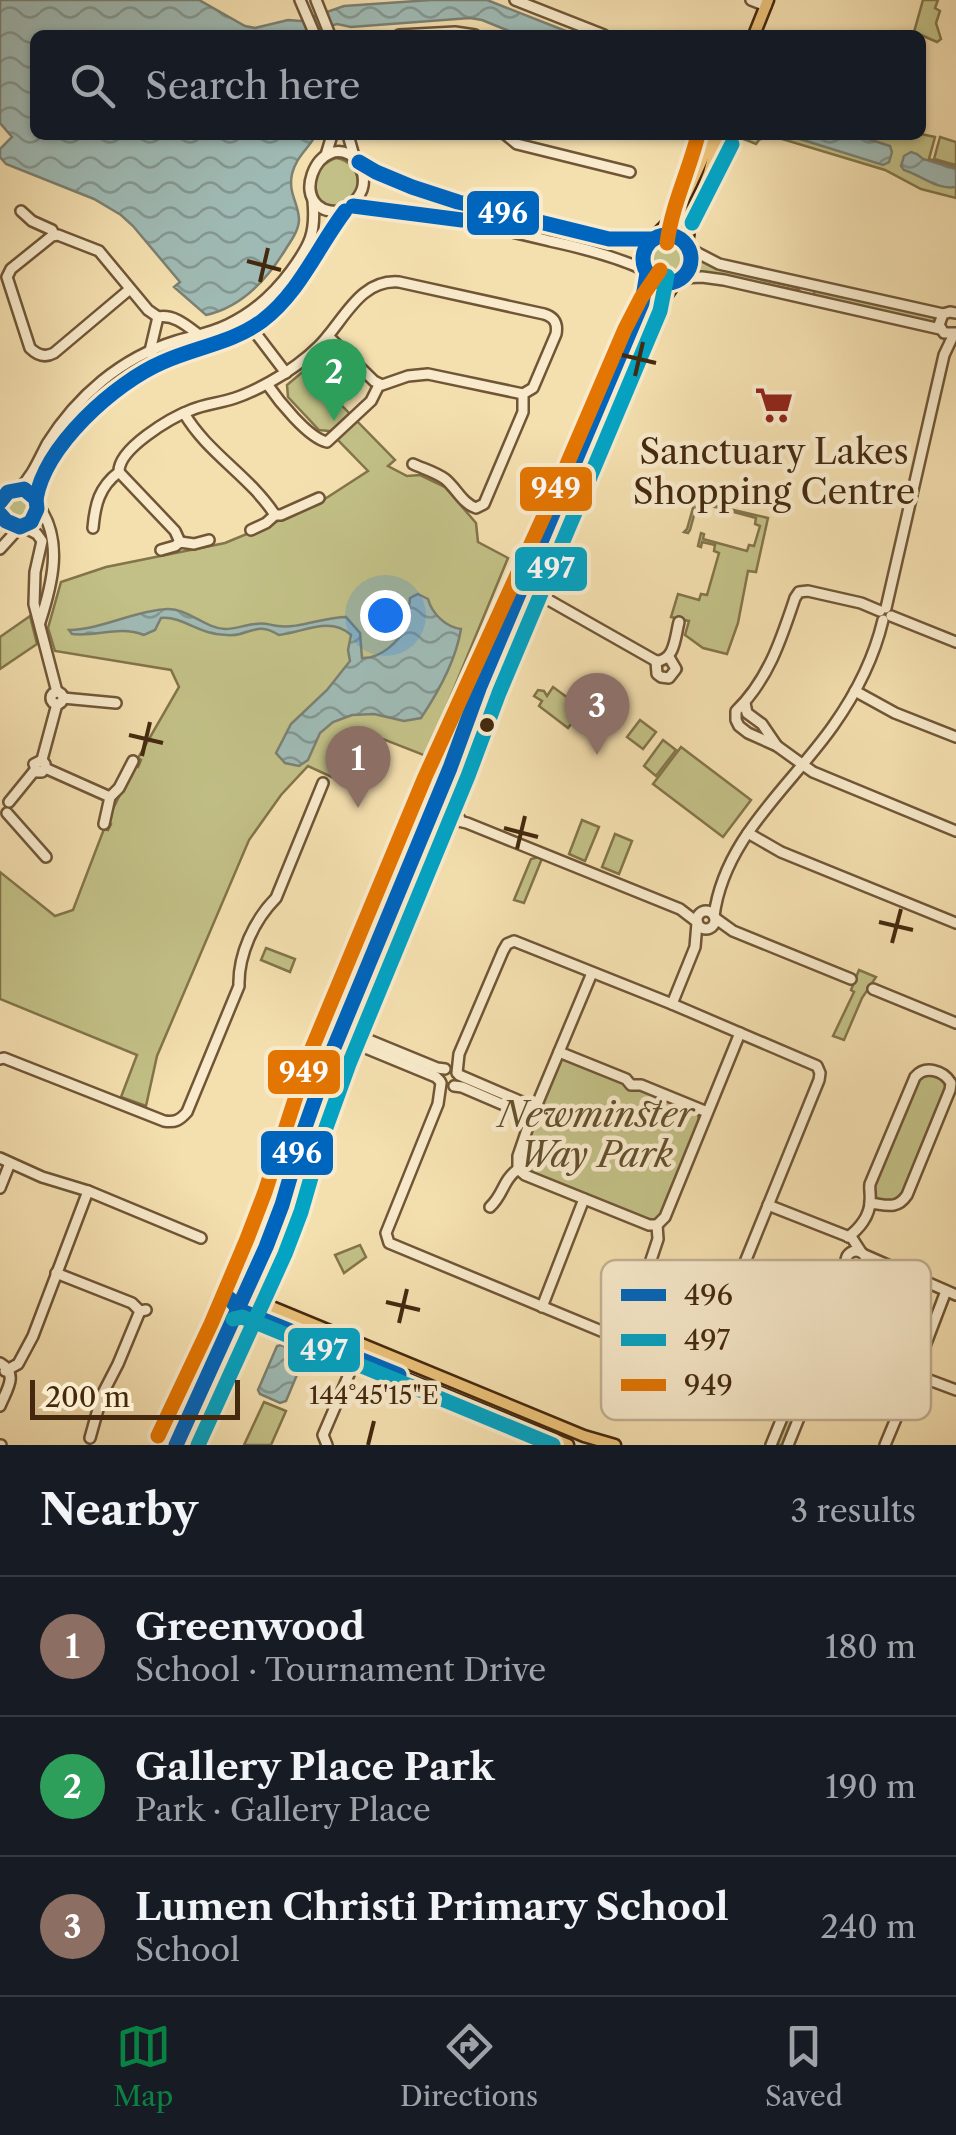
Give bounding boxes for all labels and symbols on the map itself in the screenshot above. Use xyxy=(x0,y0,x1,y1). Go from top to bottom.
line badge: 496 xyxy=(465,189,541,237)
text: 496 xyxy=(478,196,528,230)
pin: 2 xyxy=(302,338,366,421)
supermarket icon: Sanctuary Lakes Shopping Centre xyxy=(753,384,795,426)
place label: Sanctuary Lakes Shopping Centre xyxy=(633,430,915,513)
line badge: 949 xyxy=(518,465,594,513)
text: 949 xyxy=(531,471,581,505)
line badge: 497 xyxy=(513,545,589,593)
text: 497 xyxy=(527,551,575,585)
your location xyxy=(360,590,411,641)
pin: 3 xyxy=(564,672,630,755)
unlabelled marker xyxy=(477,715,497,735)
pin: 1 xyxy=(326,726,390,808)
line badge: 949 xyxy=(266,1048,342,1096)
text: 949 xyxy=(279,1055,329,1089)
park label: Newminster Way Park xyxy=(495,1093,696,1176)
line badge: 496 xyxy=(259,1129,335,1177)
text: 496 xyxy=(272,1136,322,1170)
legend xyxy=(601,1260,931,1420)
text: 496 xyxy=(684,1278,733,1312)
text: 497 xyxy=(684,1323,731,1357)
line badge: 497 xyxy=(286,1326,362,1374)
text: 497 xyxy=(300,1333,348,1367)
text: 949 xyxy=(684,1368,733,1402)
scale bar xyxy=(30,1375,240,1420)
text: 144°45'15"E xyxy=(309,1380,439,1411)

